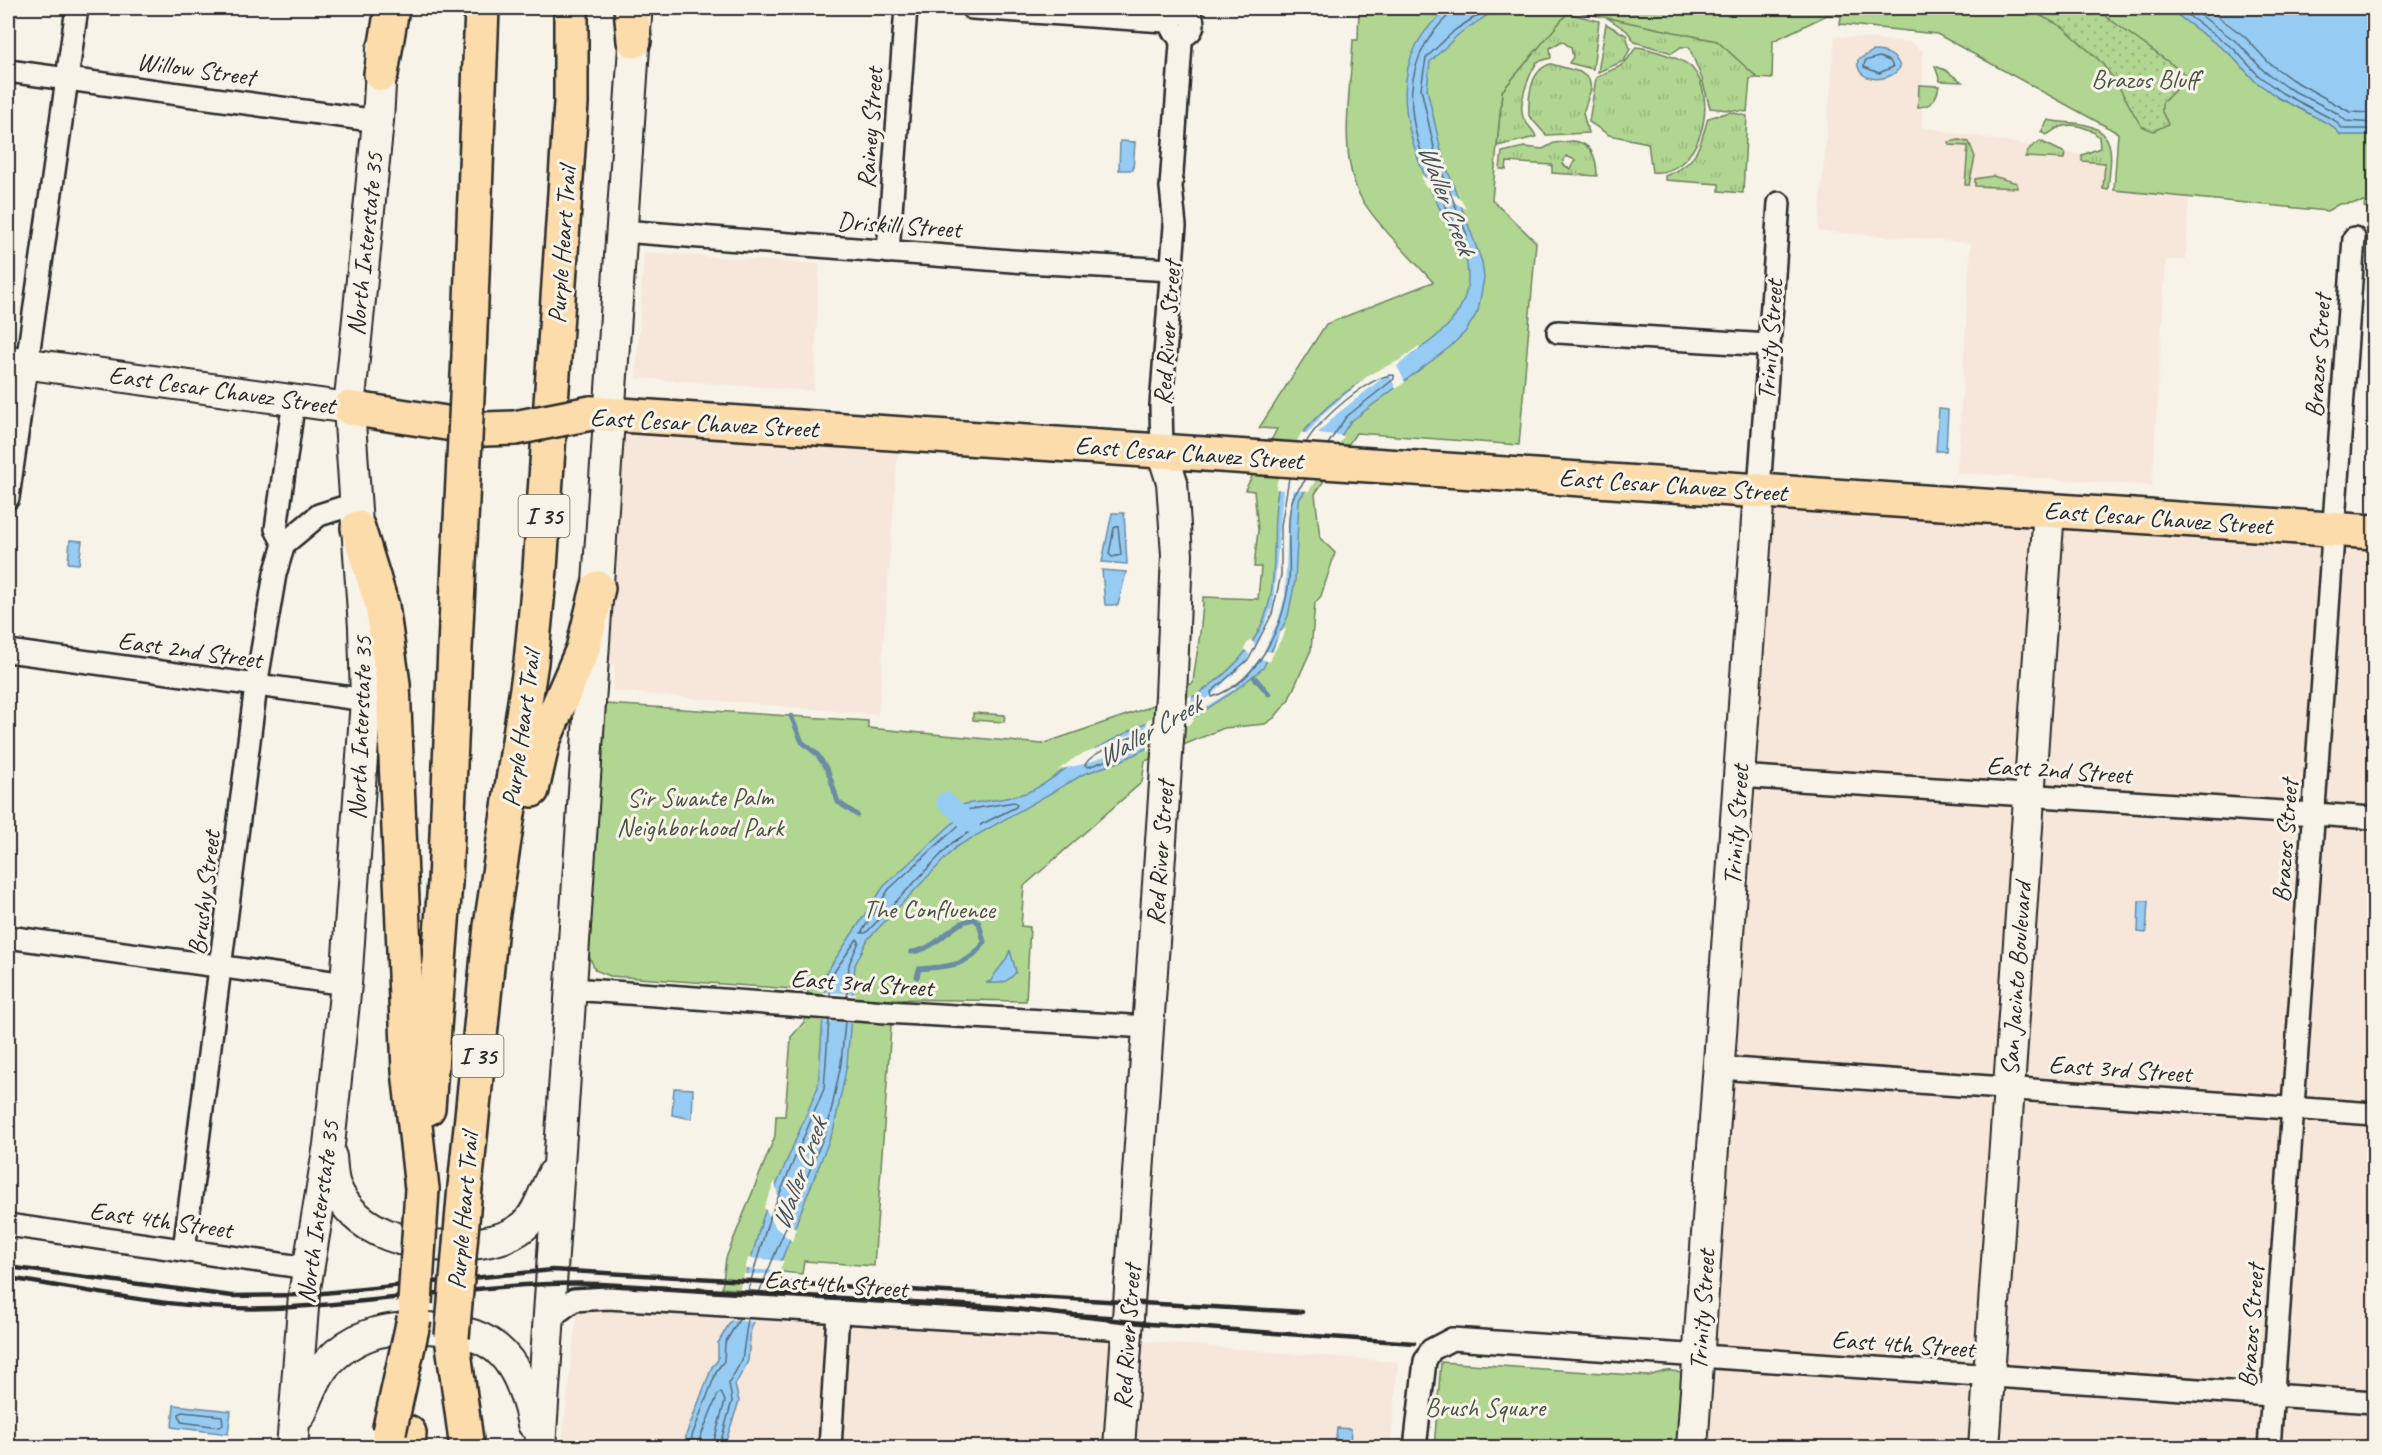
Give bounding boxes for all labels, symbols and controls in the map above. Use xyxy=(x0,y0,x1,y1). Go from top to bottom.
street label: Willow Street xyxy=(135,44,260,94)
park label: Brazos Bluff xyxy=(2091,63,2204,96)
street label: Rainey Street xyxy=(849,64,891,190)
water label: Waller Creek xyxy=(1410,139,1485,263)
street label: North Interstate 35 xyxy=(339,150,391,337)
street label: Purple Heart Trail xyxy=(540,161,584,324)
street label: Driskill Street xyxy=(836,204,964,246)
street label: Red River Street xyxy=(1145,256,1189,406)
street label: Trinity Street xyxy=(1749,276,1791,401)
street label: Brazos Street xyxy=(2297,290,2339,419)
street label: East Cesar Chavez Street xyxy=(107,358,340,423)
street label: East Cesar Chavez Street xyxy=(589,401,821,446)
street label: East Cesar Chavez Street xyxy=(1074,429,1306,478)
street label: East Cesar Chavez Street xyxy=(1558,461,1790,510)
street label: East Cesar Chavez Street xyxy=(2043,494,2275,543)
road number: I 35 xyxy=(518,495,570,537)
street label: East 2nd Street xyxy=(116,624,266,677)
street label: North Interstate 35 xyxy=(340,634,380,820)
street label: Purple Heart Trail xyxy=(494,644,549,809)
water label: Waller Creek xyxy=(1091,685,1211,775)
street label: East 2nd Street xyxy=(1986,748,2135,792)
street label: Trinity Street xyxy=(1715,761,1757,886)
street label: Brazos Street xyxy=(2264,775,2306,904)
street label: Red River Street xyxy=(1138,776,1182,926)
park label: Sir Swante Palm Neighborhood Park xyxy=(616,781,785,844)
street label: Brushy Street xyxy=(180,827,228,957)
street label: San Jacinto Boulevard xyxy=(1993,877,2039,1077)
park label: The Confluence xyxy=(863,893,997,926)
street label: East 3rd Street xyxy=(790,962,937,1005)
road number: I 35 xyxy=(452,1035,504,1077)
street label: East 3rd Street xyxy=(2048,1048,2195,1091)
water label: Waller Creek xyxy=(763,1110,836,1234)
street label: North Interstate 35 xyxy=(289,1117,347,1305)
street label: Purple Heart Trail xyxy=(440,1127,487,1291)
street label: East 4th Street xyxy=(88,1194,237,1247)
street label: Trinity Street xyxy=(1681,1246,1723,1371)
street label: Red River Street xyxy=(1105,1260,1149,1410)
street label: Brazos Street xyxy=(2230,1260,2272,1389)
street label: East 4th Street xyxy=(763,1263,911,1306)
street label: East 4th Street xyxy=(1830,1323,1978,1366)
park label: Brush Square xyxy=(1425,1391,1548,1424)

